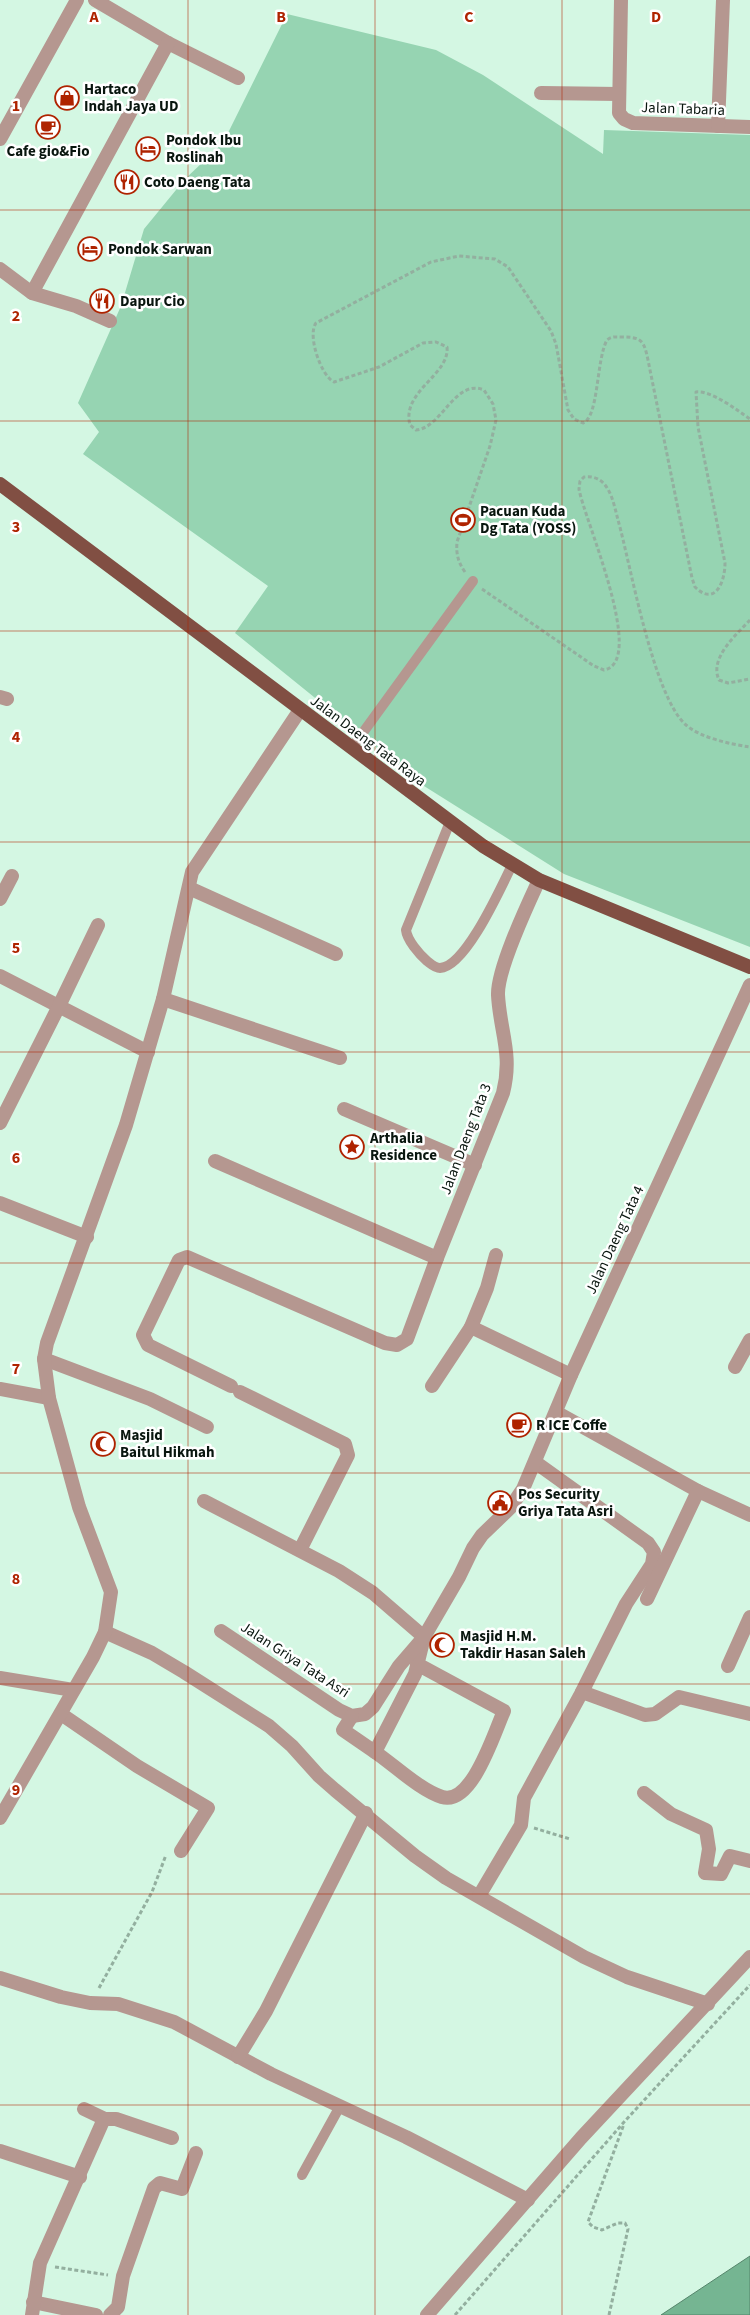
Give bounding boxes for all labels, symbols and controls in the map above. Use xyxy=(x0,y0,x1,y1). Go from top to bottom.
text: A xyxy=(88,6,99,28)
text: B xyxy=(276,6,286,28)
text: C xyxy=(464,6,474,28)
text: D xyxy=(651,6,661,28)
place label: Hartaco Indah Jaya UD xyxy=(84,79,179,117)
shop icon: Hartaco Indah Jaya UD xyxy=(54,85,80,111)
text: 1 xyxy=(12,95,20,117)
street label: Jalan Tabaria xyxy=(641,97,725,121)
cafe icon: Cafe gio&Fio xyxy=(35,114,61,140)
place label: Pondok Ibu Roslinah xyxy=(166,130,241,168)
hotel icon: Pondok Ibu Roslinah xyxy=(135,136,161,162)
place label: Cafe gio&Fio xyxy=(6,141,90,162)
restaurant icon: Coto Daeng Tata xyxy=(114,169,140,195)
place label: Coto Daeng Tata xyxy=(144,172,251,193)
hotel icon: Pondok Sarwan xyxy=(77,236,103,262)
place label: Pondok Sarwan xyxy=(108,239,212,260)
restaurant icon: Dapur Cio xyxy=(89,288,115,314)
place label: Dapur Cio xyxy=(120,291,185,312)
text: 2 xyxy=(12,305,20,327)
place label: Pacuan Kuda Dg Tata (YOSS) xyxy=(480,501,577,539)
sports icon: Pacuan Kuda Dg Tata (YOSS) xyxy=(450,507,476,533)
text: 3 xyxy=(12,516,20,538)
street label: Jalan Daeng Tata Raya xyxy=(306,690,430,792)
text: 4 xyxy=(12,726,21,748)
text: 5 xyxy=(12,937,20,959)
street label: Jalan Daeng Tata 3 xyxy=(435,1080,497,1198)
place label: Arthalia Residence xyxy=(369,1128,437,1166)
place icon: Arthalia Residence xyxy=(339,1134,365,1160)
text: 6 xyxy=(12,1147,20,1169)
street label: Jalan Daeng Tata 4 xyxy=(581,1182,650,1298)
text: 7 xyxy=(12,1358,20,1380)
cafe icon: R ICE Coffe xyxy=(506,1412,532,1438)
place label: R ICE Coffe xyxy=(536,1415,607,1436)
place label: Masjid Baitul Hikmah xyxy=(120,1425,214,1463)
mosque icon: Masjid Baitul Hikmah xyxy=(90,1431,116,1457)
place label: Pos Security Griya Tata Asri xyxy=(518,1484,613,1522)
public building icon: Pos Security Griya Tata Asri xyxy=(487,1490,513,1516)
text: 8 xyxy=(12,1568,20,1590)
street label: Jalan Griya Tata Asri xyxy=(236,1617,354,1703)
place label: Masjid H.M. Takdir Hasan Saleh xyxy=(460,1626,586,1664)
mosque icon: Masjid H.M. Takdir Hasan Saleh xyxy=(429,1632,455,1658)
text: 9 xyxy=(12,1779,20,1801)

